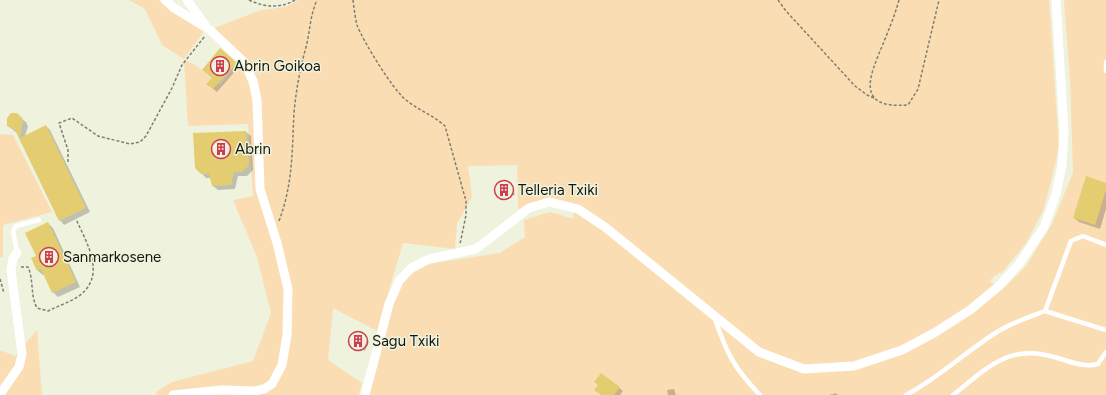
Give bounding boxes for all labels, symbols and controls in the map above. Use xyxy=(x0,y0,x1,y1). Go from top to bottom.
building icon: Abrin Goikoa xyxy=(209,55,231,77)
place label: Abrin Goikoa xyxy=(234,57,321,75)
building icon: Abrin xyxy=(210,138,232,160)
place label: Abrin xyxy=(235,140,271,158)
building icon: Telleria Txiki xyxy=(493,179,515,201)
place label: Telleria Txiki xyxy=(518,181,598,199)
building icon: Sanmarkosene xyxy=(38,246,60,268)
place label: Sanmarkosene xyxy=(63,248,161,266)
building icon: Sagu Txiki xyxy=(347,330,369,352)
place label: Sagu Txiki xyxy=(372,332,439,350)

